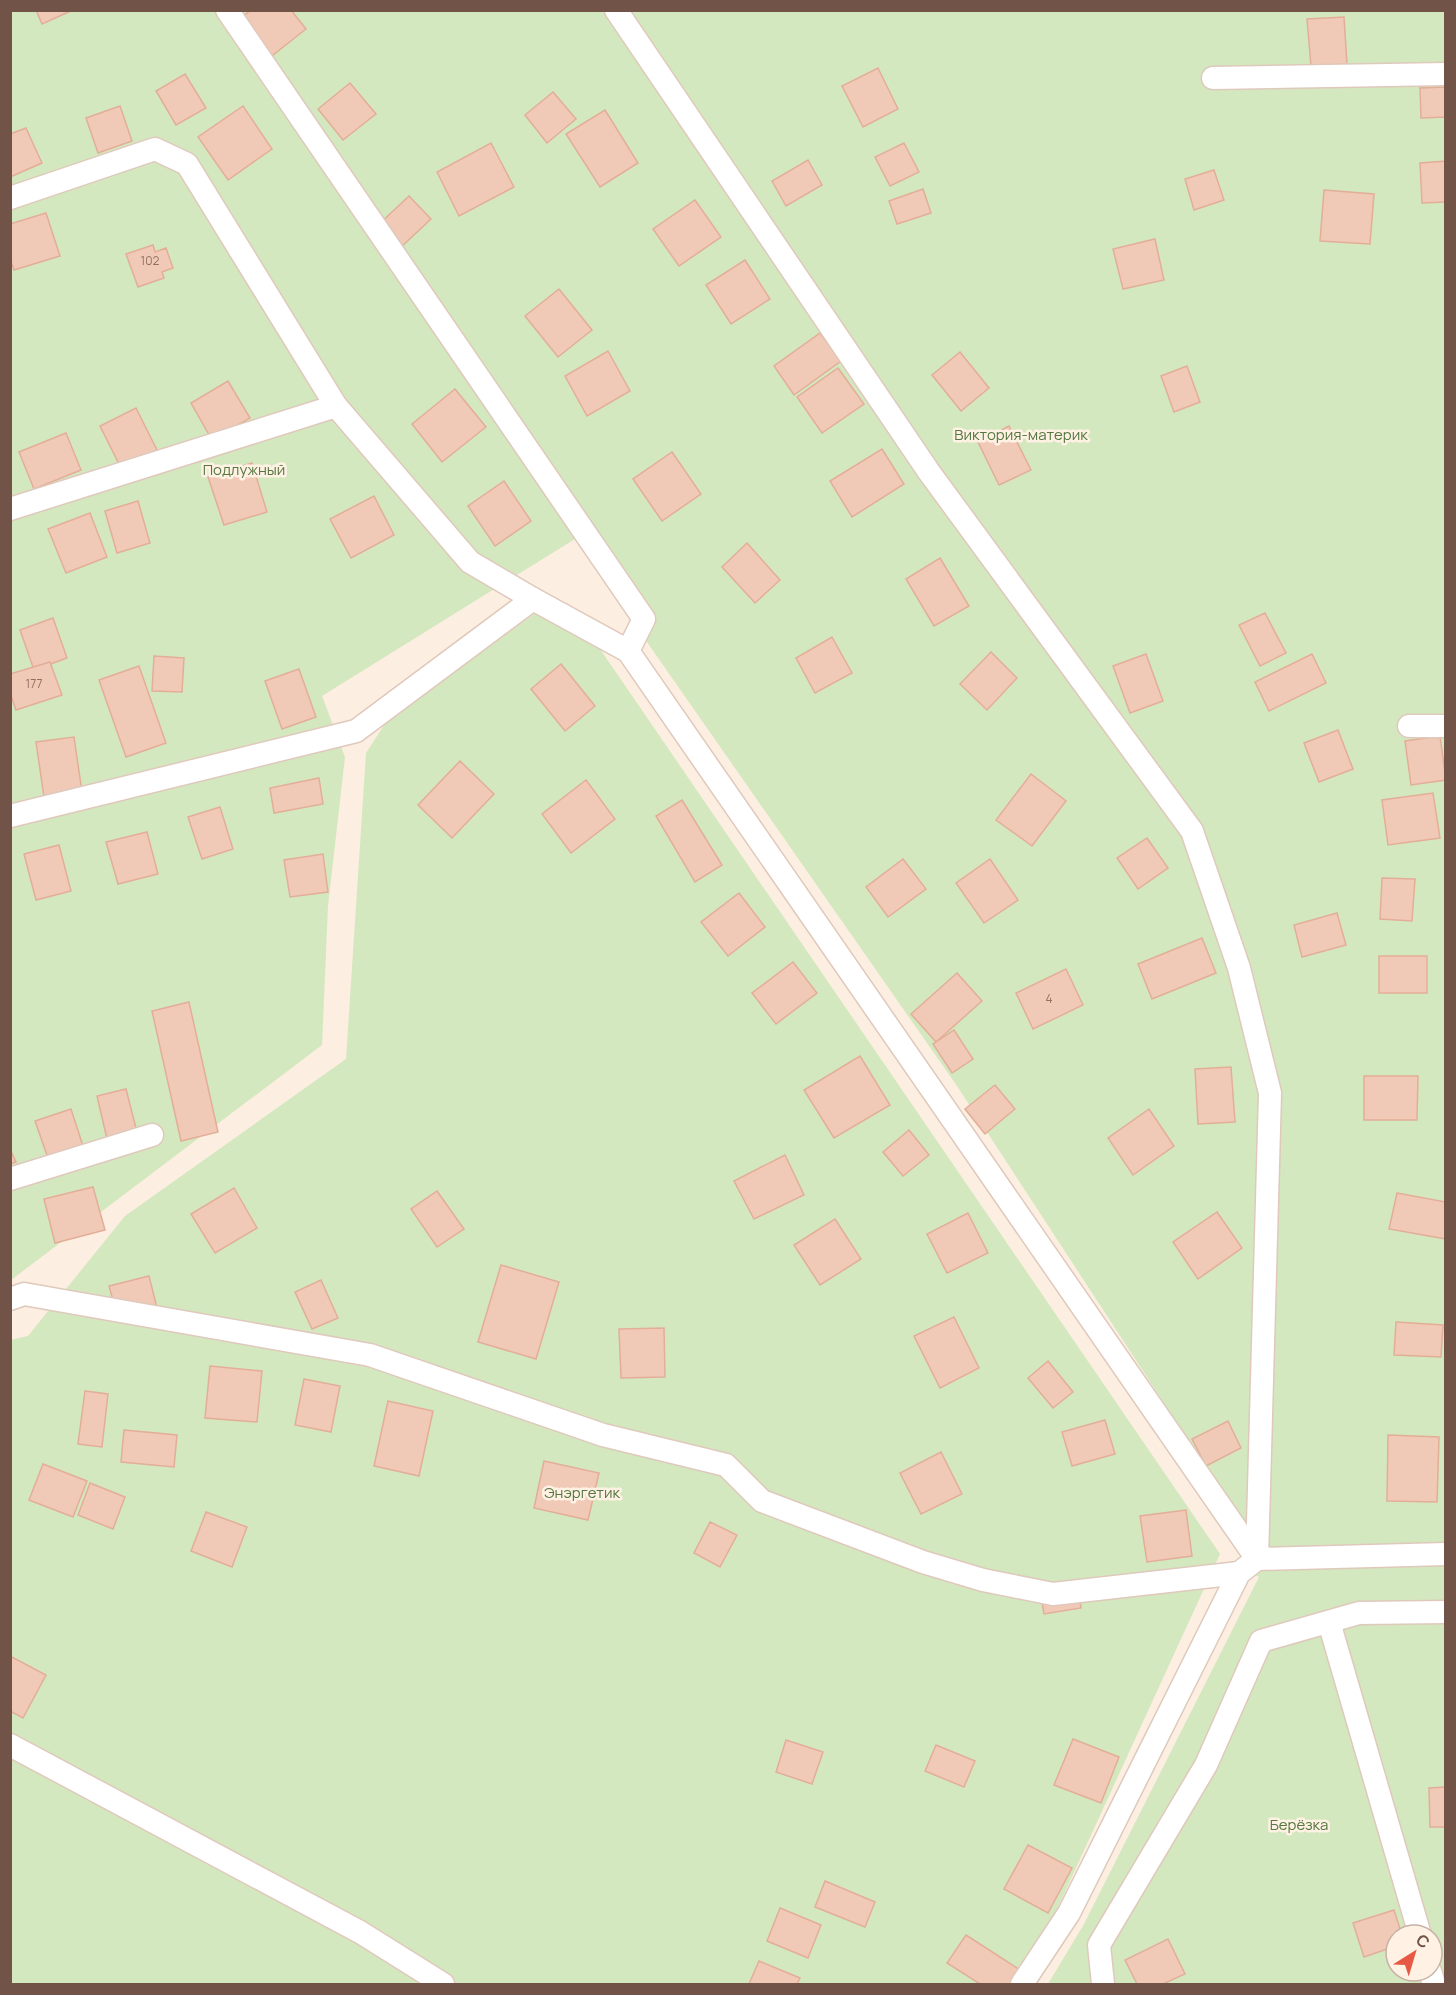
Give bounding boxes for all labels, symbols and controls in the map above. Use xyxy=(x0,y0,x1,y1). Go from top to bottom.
house number: 102 xyxy=(141,252,160,269)
park label: Виктория-материк xyxy=(954,424,1088,445)
park label: Подлужный xyxy=(203,459,285,480)
house number: 177 xyxy=(25,675,43,692)
house number: 4 xyxy=(1045,990,1053,1007)
park label: Энэргетик xyxy=(544,1482,620,1503)
park label: Берёзка xyxy=(1270,1814,1328,1835)
north arrow xyxy=(1384,1923,1444,1983)
text: С xyxy=(1412,1929,1435,1953)

